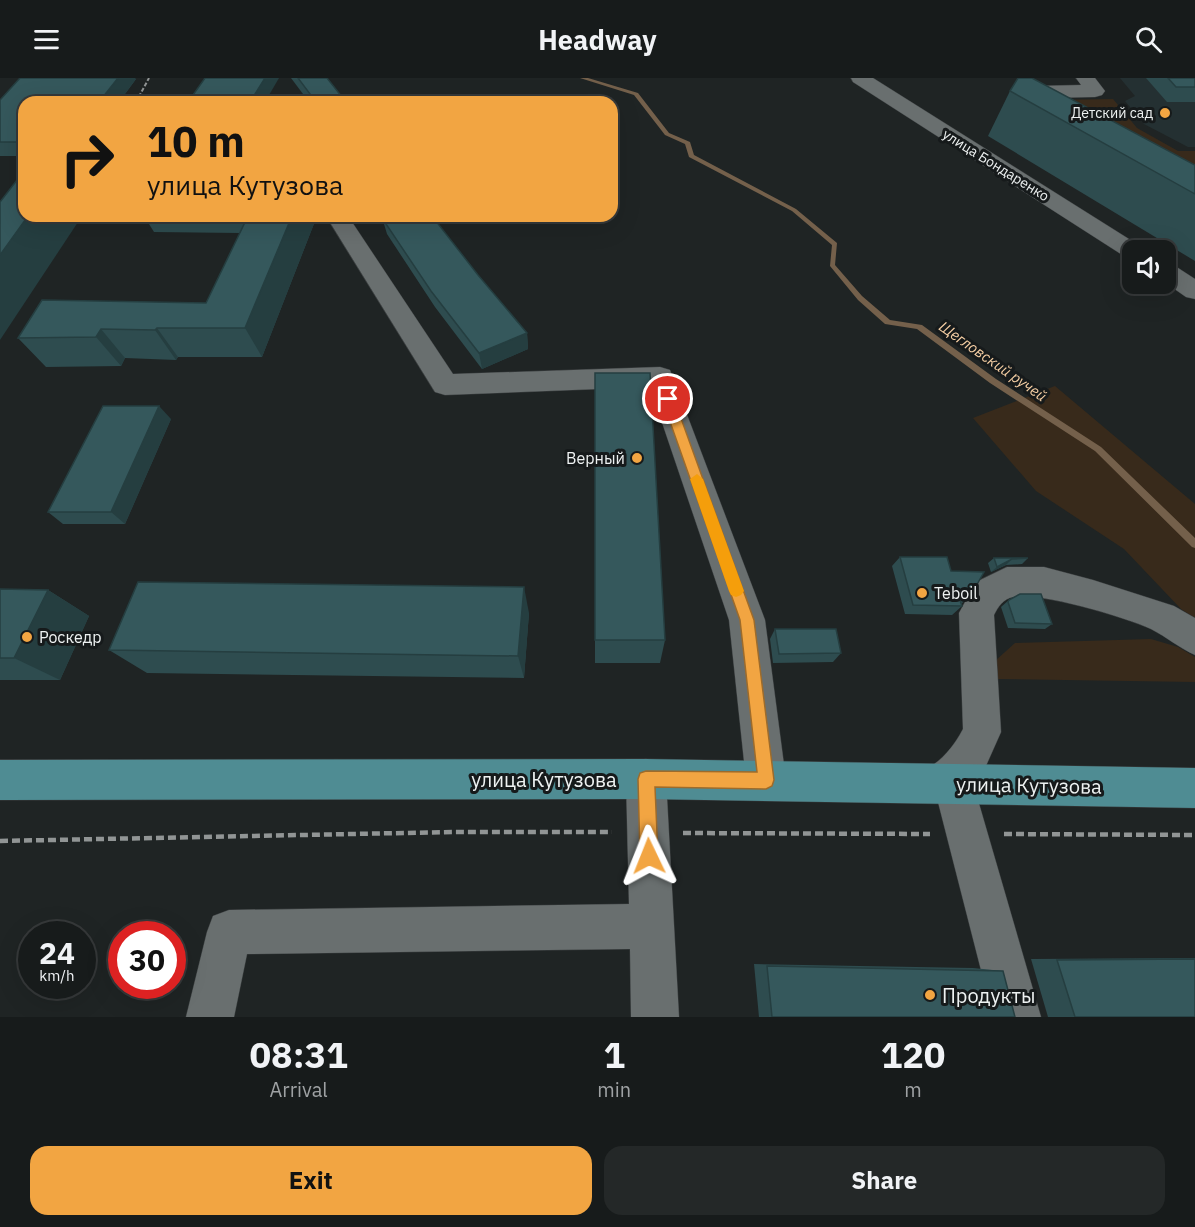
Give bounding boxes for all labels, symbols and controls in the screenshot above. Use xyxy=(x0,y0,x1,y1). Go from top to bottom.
text: Headway xyxy=(538,22,657,57)
icon: menu xyxy=(30,23,63,56)
icon: search xyxy=(1132,23,1165,56)
place label: Детский сад xyxy=(1071,104,1153,122)
marker: Детский сад xyxy=(1158,106,1172,120)
text: 10 m xyxy=(147,114,245,169)
icon: right xyxy=(48,120,126,198)
street label: улица Бондаренко xyxy=(939,125,1053,205)
text: улица Кутузова xyxy=(147,167,343,202)
map controls xyxy=(1122,240,1176,294)
button: sound xyxy=(1122,240,1176,294)
water label: Щегловский ручей xyxy=(935,317,1051,405)
pin xyxy=(642,373,693,424)
icon: arrive xyxy=(651,382,684,415)
place label: Верный xyxy=(566,448,625,468)
marker: Верный xyxy=(630,451,644,465)
place label: Teboil xyxy=(934,583,978,603)
marker: Teboil xyxy=(915,586,929,600)
place label: Роскедр xyxy=(39,627,102,647)
marker: Роскедр xyxy=(20,630,34,644)
street label: улица Кутузова xyxy=(471,766,617,793)
street label: улица Кутузова xyxy=(956,770,1102,800)
position arrow xyxy=(617,824,681,888)
speed limit sign: 30 xyxy=(108,921,186,999)
text: 24 xyxy=(39,933,75,972)
text: km/h xyxy=(39,966,75,985)
place label: Продукты xyxy=(942,982,1035,1009)
marker: Продукты xyxy=(923,988,937,1002)
text: 08:31 xyxy=(250,1031,348,1078)
text: 1 xyxy=(603,1031,625,1078)
text: 120 xyxy=(881,1031,945,1078)
text: Arrival xyxy=(270,1076,328,1103)
text: min xyxy=(597,1076,631,1103)
text: m xyxy=(904,1076,922,1103)
button: Exit xyxy=(30,1146,592,1215)
button: Share xyxy=(604,1146,1165,1215)

